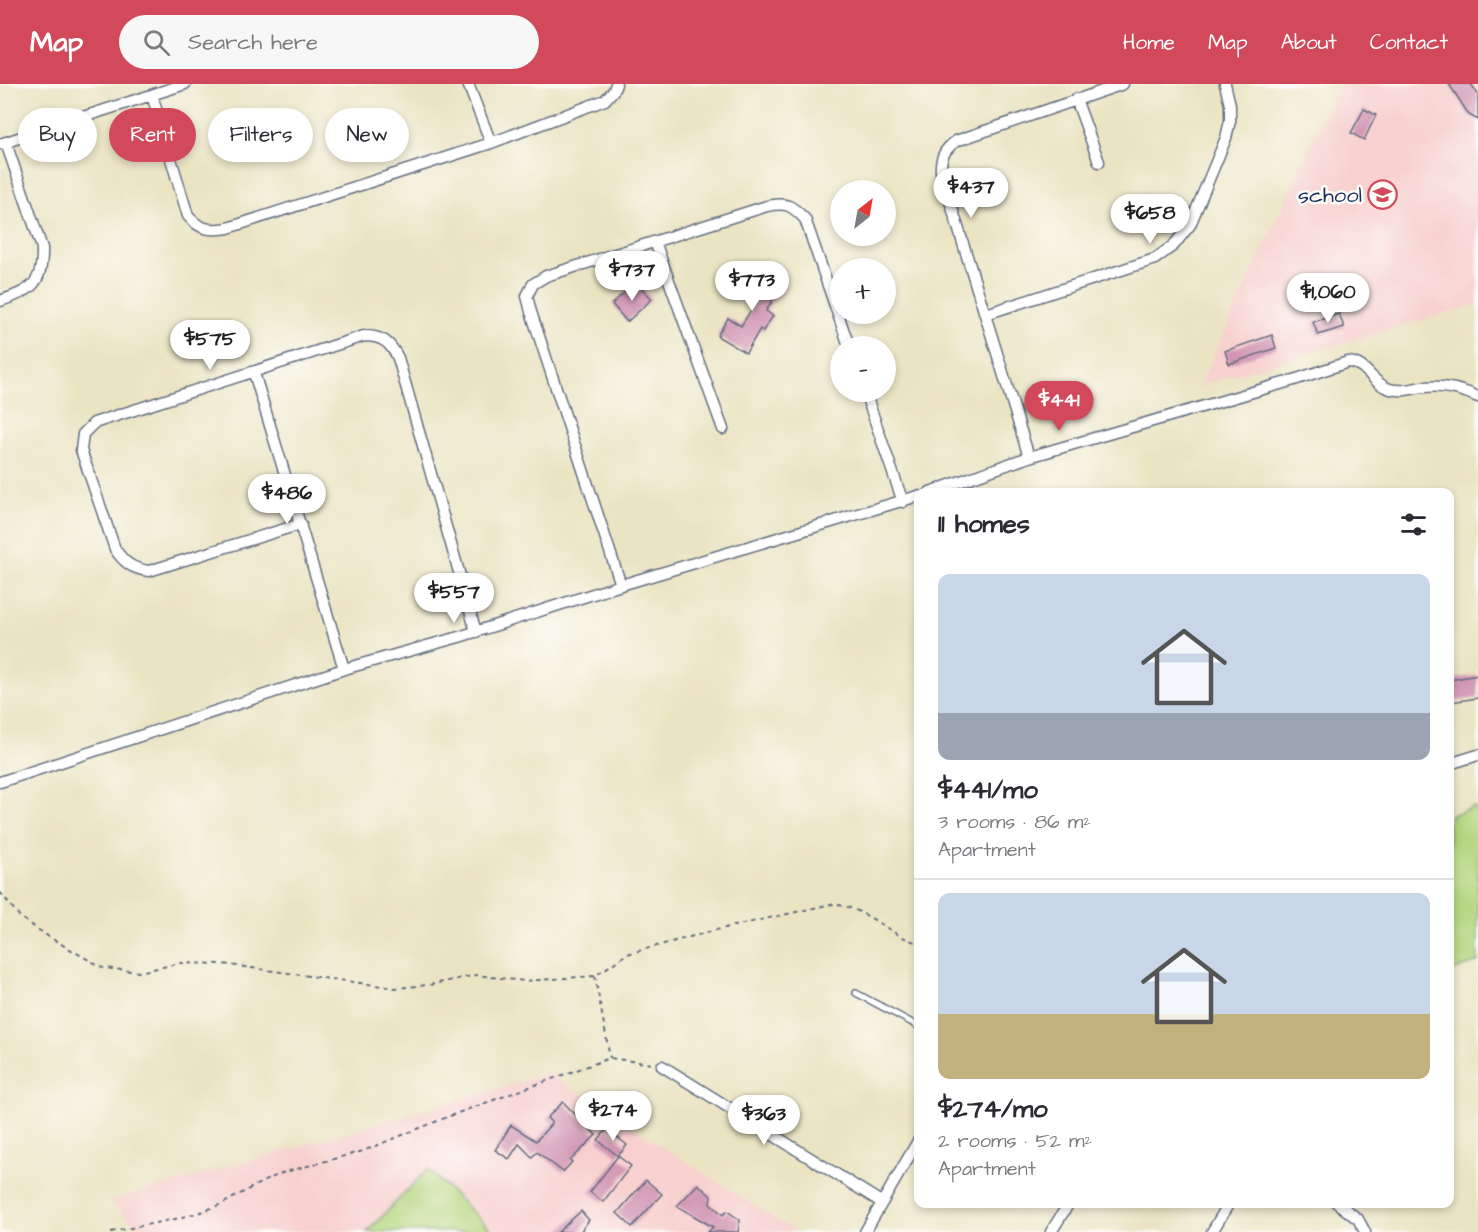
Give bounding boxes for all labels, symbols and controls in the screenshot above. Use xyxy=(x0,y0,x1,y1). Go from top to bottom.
search box xyxy=(119,15,539,69)
text: Map xyxy=(30,23,83,62)
icon: search xyxy=(140,26,173,59)
text: Search here xyxy=(188,27,318,58)
text: Home xyxy=(1123,28,1175,57)
text: Map xyxy=(1208,28,1248,57)
text: About xyxy=(1281,28,1337,57)
text: Contact xyxy=(1370,28,1448,57)
chip: Buy xyxy=(18,108,97,162)
chip: Rent xyxy=(109,108,196,162)
chip: Filters xyxy=(208,108,313,162)
chip: New xyxy=(325,108,409,162)
pin: $437 xyxy=(935,168,1007,219)
text: $437 xyxy=(947,173,995,201)
school or university icon: school xyxy=(1367,178,1399,210)
north arrow xyxy=(830,180,896,246)
map controls xyxy=(830,180,896,402)
place label: school xyxy=(1298,180,1362,211)
pin: $658 xyxy=(1114,194,1186,245)
text: $658 xyxy=(1125,199,1175,227)
pin: $737 xyxy=(596,251,668,302)
text: $737 xyxy=(609,256,655,284)
button: + xyxy=(830,258,896,324)
pin: $773 xyxy=(716,261,788,312)
text: $773 xyxy=(729,266,775,294)
pin: $1,060 xyxy=(1279,273,1377,324)
text: $1,060 xyxy=(1300,278,1356,306)
pin: $575 xyxy=(174,320,246,371)
text: $575 xyxy=(184,325,236,353)
button: − xyxy=(830,336,896,402)
pin: $441 xyxy=(1023,381,1095,432)
text: $441 xyxy=(1039,386,1079,414)
pin: $486 xyxy=(251,474,323,525)
text: $486 xyxy=(262,479,312,507)
text: 11 homes xyxy=(938,506,1030,542)
icon: filters xyxy=(1397,508,1430,541)
pin: $557 xyxy=(418,573,490,624)
text: $557 xyxy=(428,578,480,606)
icon: home xyxy=(1130,613,1238,721)
text: $441/mo xyxy=(938,772,1038,808)
text: 3 rooms · 86 m² xyxy=(938,808,1091,836)
text: Apartment xyxy=(938,836,1036,864)
icon: home xyxy=(1130,932,1238,1040)
pin: $274 xyxy=(577,1091,649,1142)
text: $274/mo xyxy=(938,1091,1048,1127)
pin: $363 xyxy=(728,1095,800,1146)
text: $274 xyxy=(589,1096,637,1124)
text: $363 xyxy=(742,1100,786,1128)
text: 2 rooms · 52 m² xyxy=(938,1127,1092,1155)
text: Apartment xyxy=(938,1155,1036,1183)

